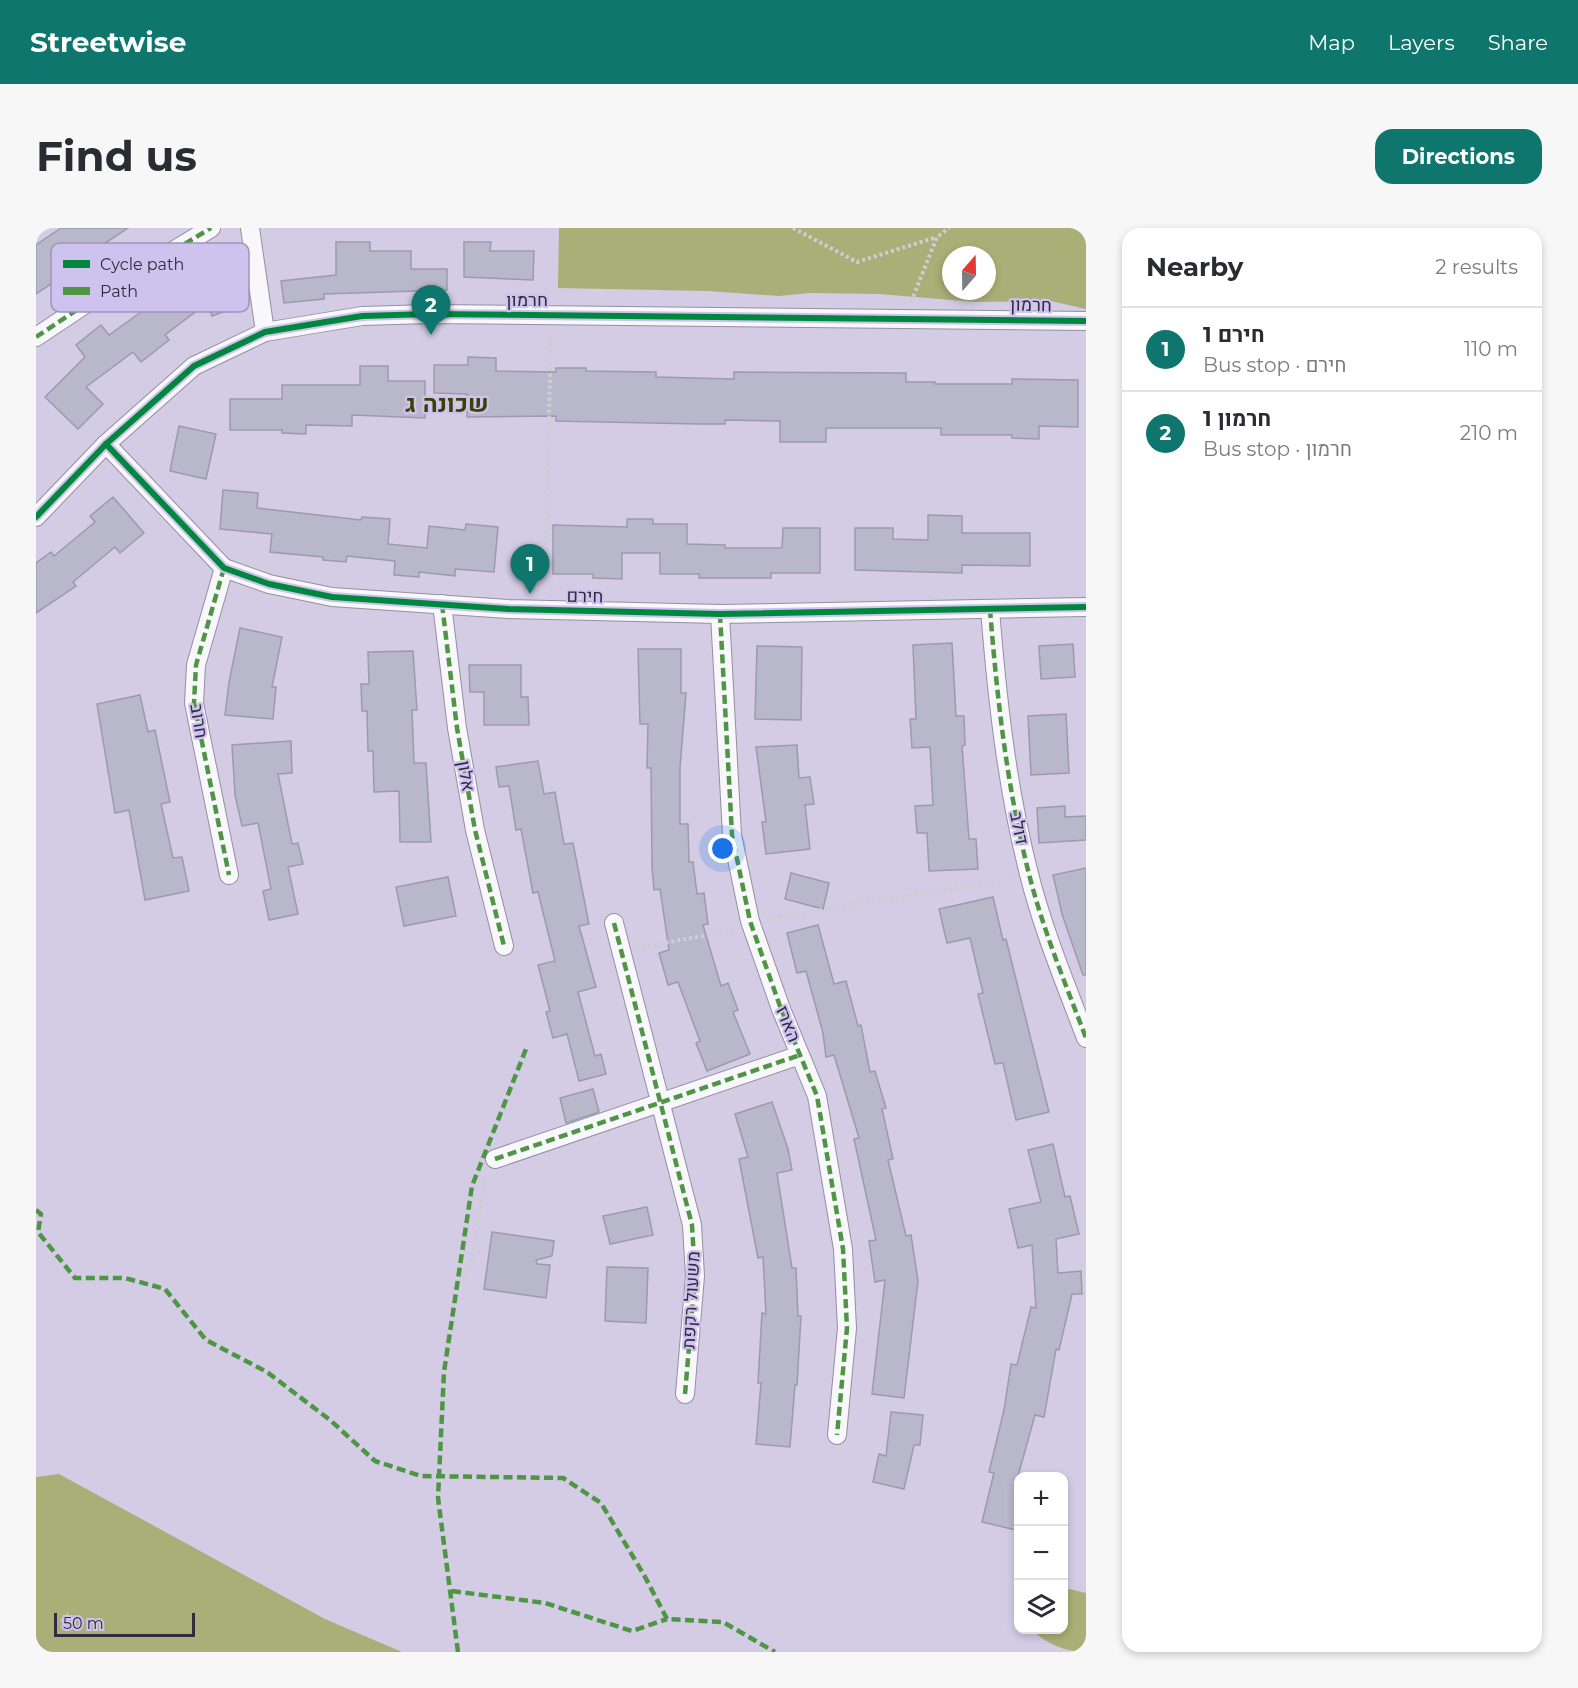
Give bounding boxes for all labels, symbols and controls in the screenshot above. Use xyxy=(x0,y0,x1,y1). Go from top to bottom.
text: Streetwise xyxy=(30,25,186,59)
text: Map xyxy=(1308,30,1355,55)
text: Layers xyxy=(1388,30,1455,55)
text: Share xyxy=(1488,30,1548,55)
button: Directions xyxy=(1375,129,1542,184)
text: Find us xyxy=(36,130,197,182)
legend xyxy=(51,243,249,312)
north arrow xyxy=(942,246,996,300)
text: Nearby xyxy=(1146,251,1243,283)
text: Cycle path xyxy=(100,255,184,274)
text: 2 results xyxy=(1435,255,1518,279)
text: Path xyxy=(100,282,138,301)
pin: 2 xyxy=(412,285,450,335)
street label: חרמון xyxy=(506,289,548,311)
street label: חרמון xyxy=(1010,294,1052,316)
text: חירם 1 xyxy=(1203,321,1265,348)
text: 1 xyxy=(1162,337,1169,361)
text: 110 m xyxy=(1464,337,1518,361)
text: Bus stop · חירם xyxy=(1203,353,1346,377)
district label: שכונה ג xyxy=(405,389,489,418)
text: חרמון 1 xyxy=(1203,405,1271,432)
text: 2 xyxy=(1160,421,1171,445)
text: 210 m xyxy=(1460,421,1518,445)
text: Bus stop · חרמון xyxy=(1203,437,1352,461)
pin: 1 xyxy=(510,544,550,594)
street label: חירם xyxy=(566,585,604,607)
street label: חרוב xyxy=(185,702,213,740)
street label: אלון xyxy=(452,759,480,793)
street label: דולב xyxy=(1005,809,1033,847)
your location xyxy=(708,834,737,863)
street label: הארז xyxy=(771,1003,805,1045)
street label: משעול רקפת xyxy=(677,1251,705,1349)
map controls xyxy=(1014,1472,1068,1634)
button: + xyxy=(1014,1472,1068,1526)
button: − xyxy=(1014,1526,1068,1580)
button: layers xyxy=(1014,1580,1068,1634)
scale bar xyxy=(54,1610,195,1638)
text: 50 m xyxy=(63,1614,104,1633)

